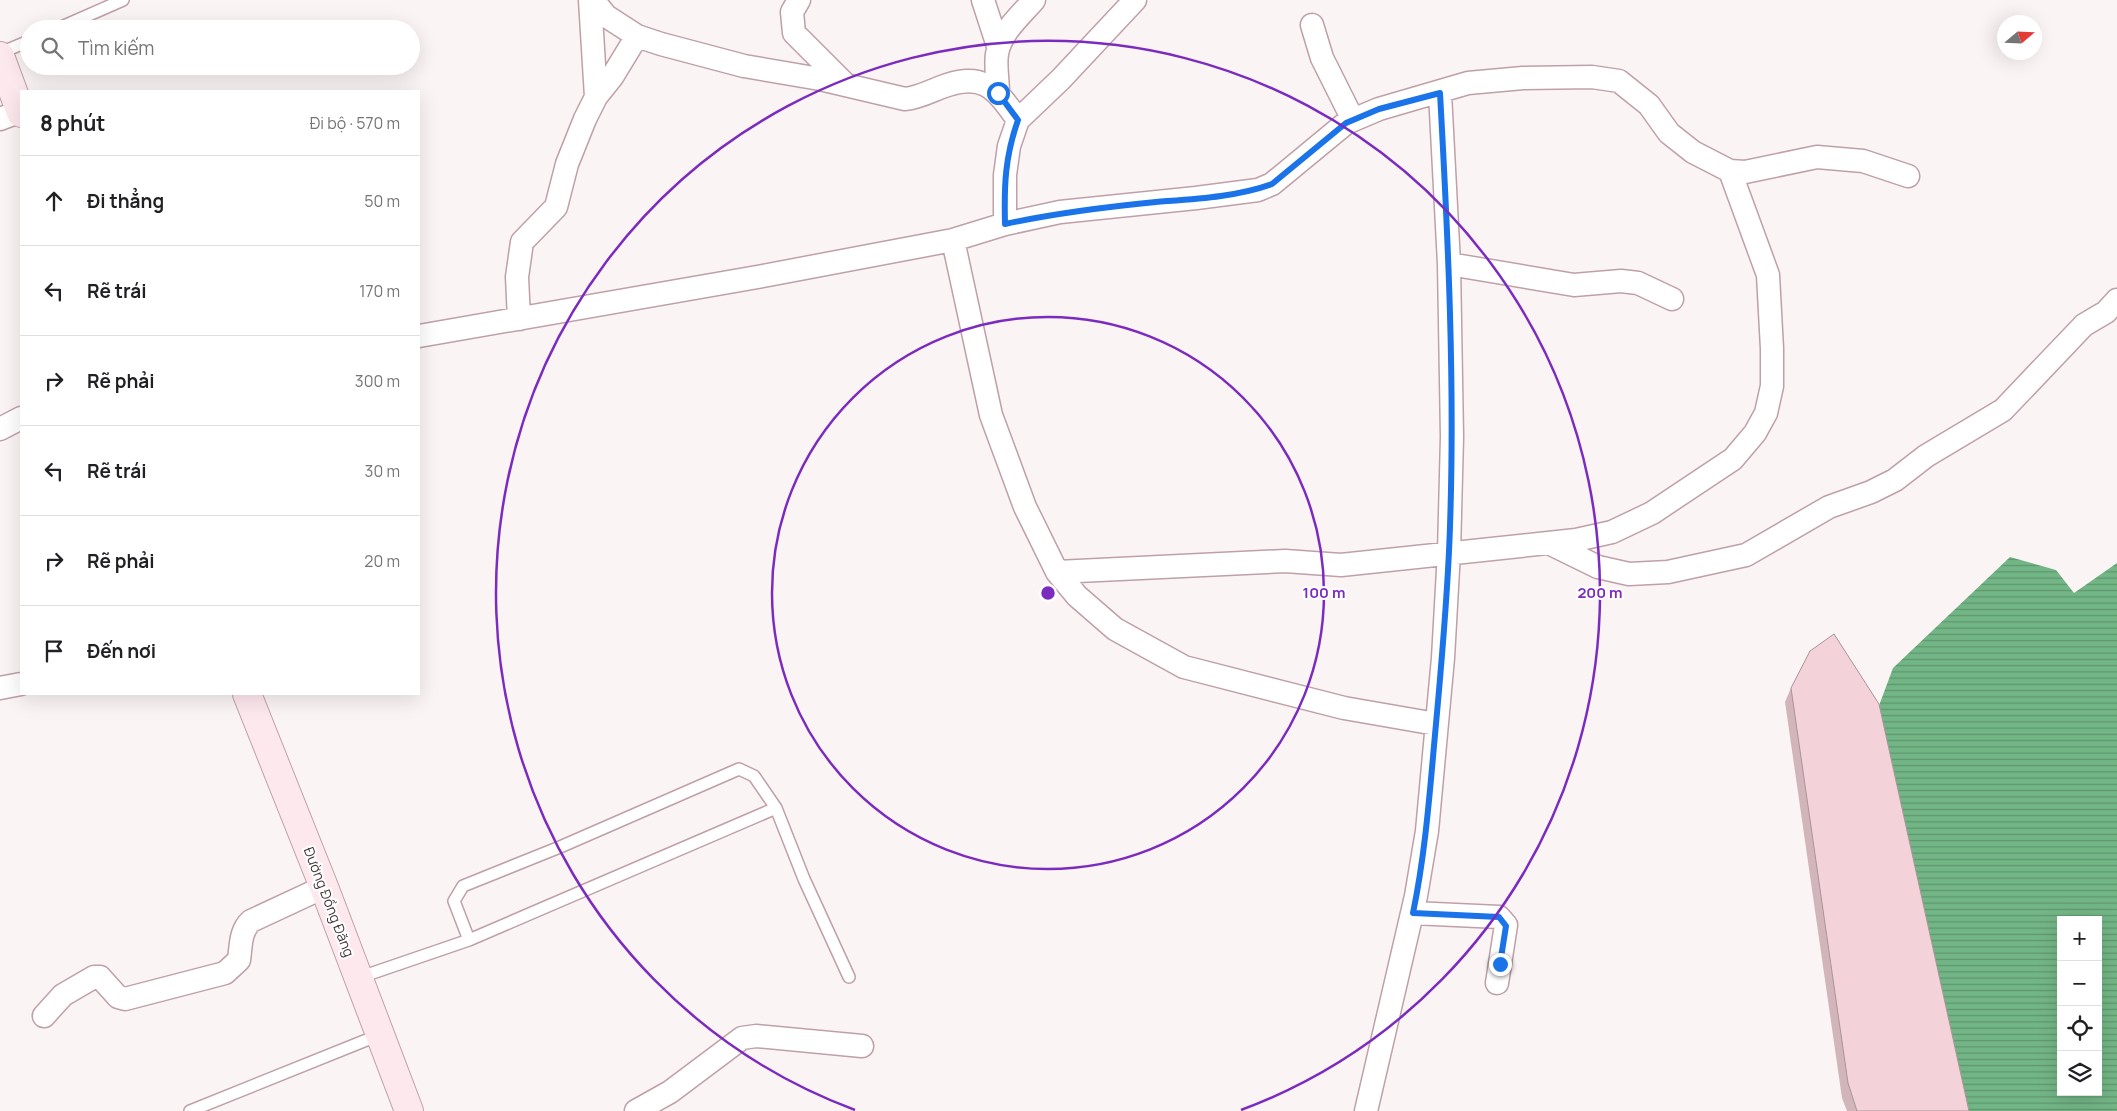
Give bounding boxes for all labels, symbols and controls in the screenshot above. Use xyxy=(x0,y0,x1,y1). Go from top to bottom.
north arrow xyxy=(1997,15,2042,60)
search box xyxy=(20,20,420,75)
icon: search xyxy=(38,34,66,62)
text: Tìm kiếm xyxy=(78,35,154,61)
route start xyxy=(987,82,1010,105)
text: 8 phút xyxy=(40,109,105,137)
text: Đi bộ · 570 m xyxy=(310,112,400,134)
icon: ahead xyxy=(40,187,68,215)
text: Đi thẳng xyxy=(87,188,164,214)
text: 50 m xyxy=(364,190,400,212)
icon: left xyxy=(40,277,68,305)
text: Rẽ trái xyxy=(87,278,147,304)
text: 170 m xyxy=(359,280,400,302)
icon: right xyxy=(40,367,68,395)
text: Rẽ phải xyxy=(87,368,155,394)
text: 300 m xyxy=(355,370,400,392)
icon: left xyxy=(40,457,68,485)
text: Rẽ trái xyxy=(87,458,147,484)
text: 30 m xyxy=(365,460,400,482)
icon: right xyxy=(40,547,68,575)
text: Rẽ phải xyxy=(87,548,155,574)
text: 20 m xyxy=(364,550,400,572)
text: 100 m xyxy=(1303,582,1345,603)
text: 200 m xyxy=(1577,582,1623,603)
centre of rings xyxy=(1039,584,1057,602)
icon: arrive xyxy=(40,637,68,665)
text: Đến nơi xyxy=(87,638,156,664)
street label: Đường Đồng Đăng xyxy=(300,844,359,959)
map controls xyxy=(2057,916,2102,1096)
button: + xyxy=(2057,916,2102,961)
route end xyxy=(1489,953,1512,976)
button: − xyxy=(2057,961,2102,1006)
button: locate xyxy=(2057,1006,2102,1051)
button: layers xyxy=(2057,1051,2102,1096)

